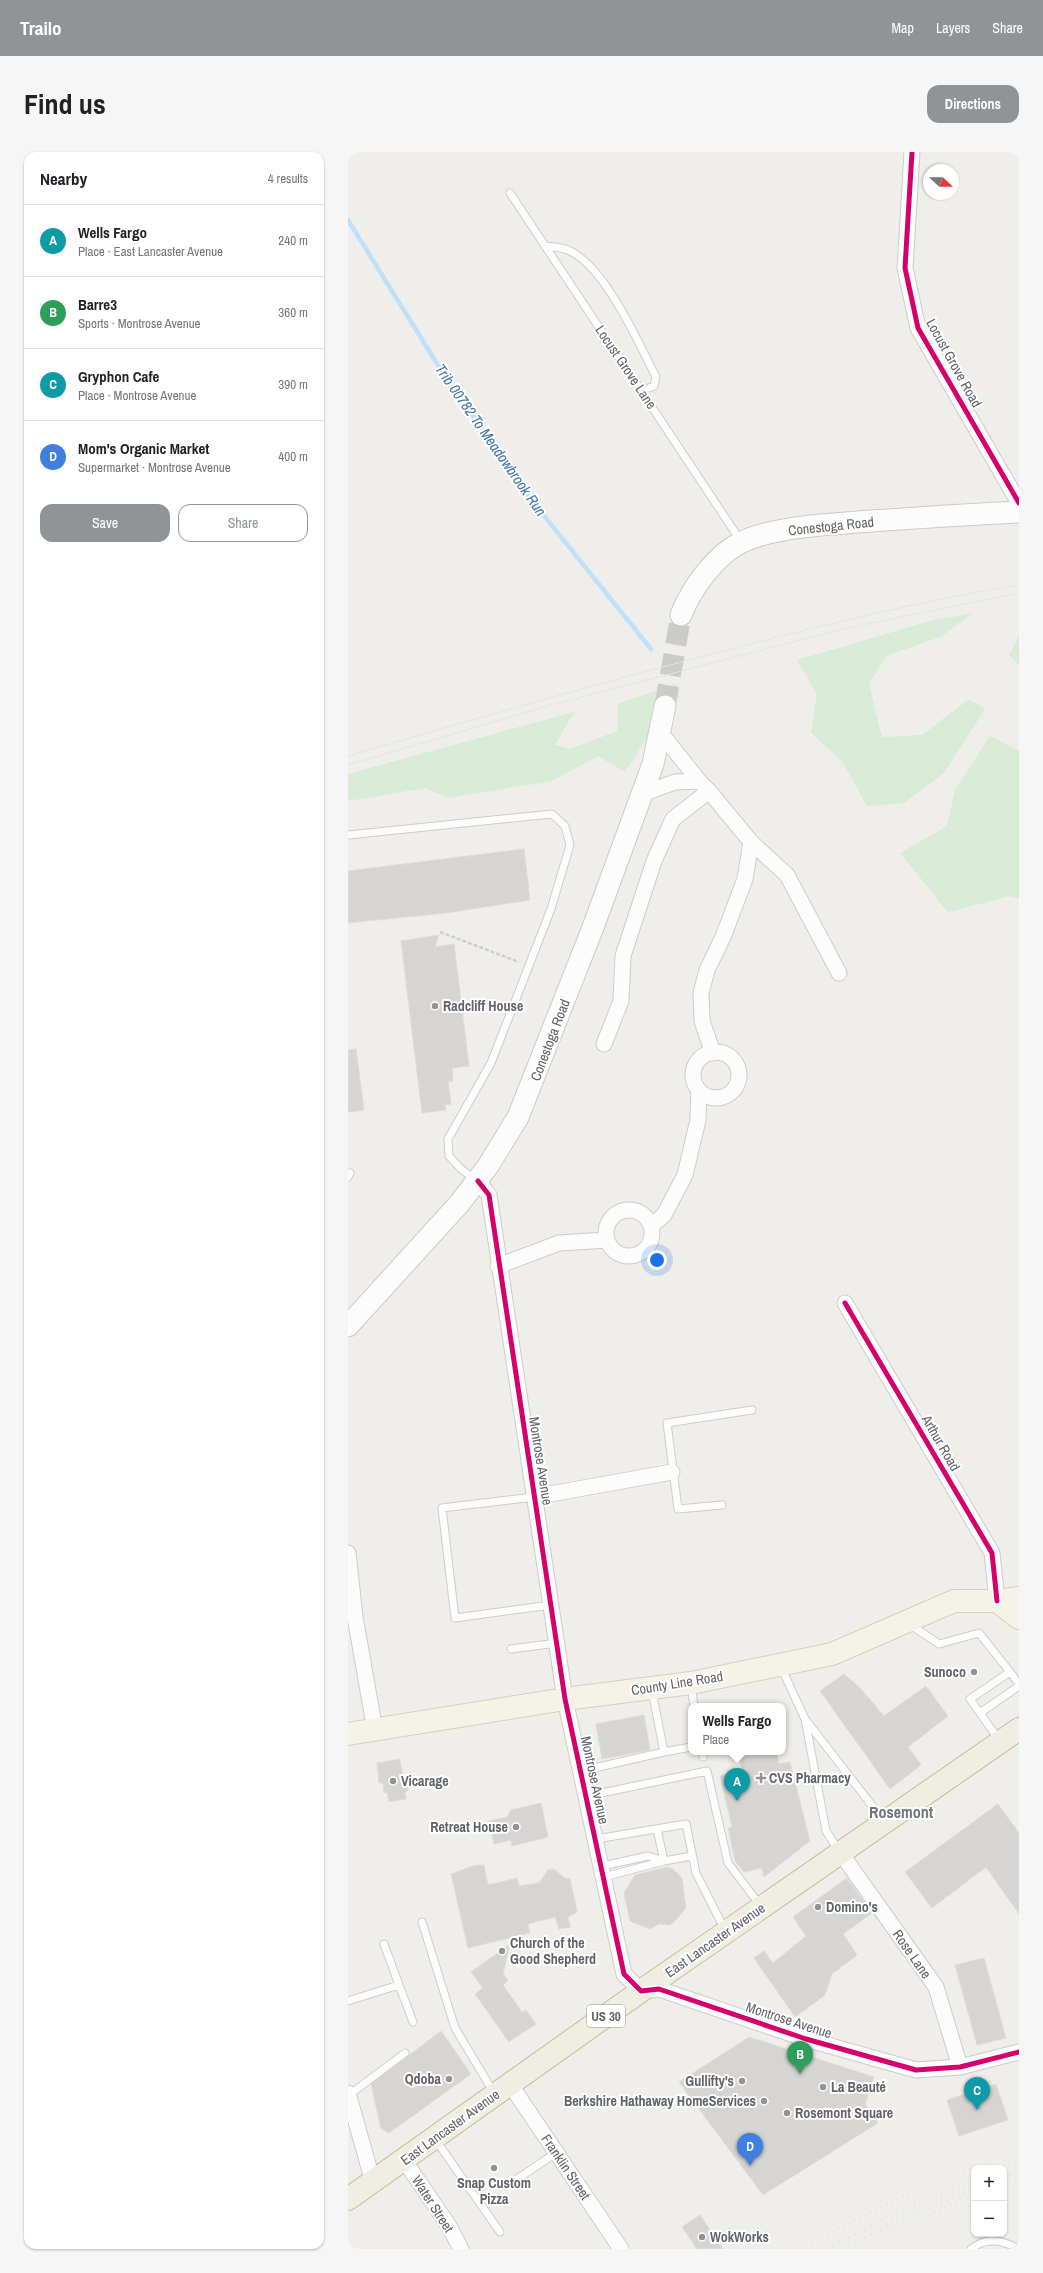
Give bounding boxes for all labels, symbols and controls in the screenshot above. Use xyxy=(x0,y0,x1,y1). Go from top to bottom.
text: Trailo xyxy=(20,15,62,41)
text: Map xyxy=(892,19,914,37)
text: Layers xyxy=(936,19,970,37)
text: Share xyxy=(992,19,1023,37)
text: Find us xyxy=(24,85,106,123)
button: Directions xyxy=(927,85,1019,123)
north arrow xyxy=(923,164,959,200)
text: Nearby xyxy=(40,167,87,190)
text: 4 results xyxy=(268,170,308,187)
text: Wells Fargo xyxy=(78,222,147,243)
text: A xyxy=(49,232,57,249)
text: 240 m xyxy=(278,232,308,249)
text: Place · East Lancaster Avenue xyxy=(78,243,223,260)
text: Barre3 xyxy=(78,294,117,315)
text: B xyxy=(49,304,57,321)
text: 360 m xyxy=(278,304,308,321)
text: Sports · Montrose Avenue xyxy=(78,315,201,332)
street label: Locust Grove Road xyxy=(922,315,986,411)
street label: Locust Grove Lane xyxy=(591,322,661,412)
water label: Trib 00782 To Meadowbrook Run xyxy=(430,360,552,520)
text: Gryphon Cafe xyxy=(78,366,159,387)
text: C xyxy=(49,376,57,393)
text: 390 m xyxy=(278,376,308,393)
text: Place · Montrose Avenue xyxy=(78,387,196,404)
text: Mom's Organic Market xyxy=(78,438,209,459)
text: D xyxy=(49,448,57,465)
text: 400 m xyxy=(278,448,308,465)
text: Supermarket · Montrose Avenue xyxy=(78,459,231,476)
button: Save xyxy=(40,504,170,542)
button: Share xyxy=(178,504,308,542)
street label: Conestoga Road xyxy=(787,513,875,539)
place label: Radcliff House xyxy=(443,997,523,1015)
street label: Conestoga Road xyxy=(526,997,574,1083)
marker: Radcliff House xyxy=(430,1001,440,1011)
your location xyxy=(647,1250,667,1270)
street label: Arthur Road xyxy=(917,1411,964,1474)
street label: Montrose Avenue xyxy=(525,1416,557,1506)
place label: Sunoco xyxy=(924,1663,966,1681)
street label: County Line Road xyxy=(630,1667,724,1699)
marker: Sunoco xyxy=(969,1667,979,1677)
popup xyxy=(688,1703,786,1755)
text: Wells Fargo xyxy=(703,1710,771,1731)
text: Place xyxy=(703,1731,729,1748)
street label: Montrose Avenue xyxy=(577,1735,613,1825)
pin: A xyxy=(724,1768,750,1801)
place label: CVS Pharmacy xyxy=(769,1769,851,1787)
place label: Vicarage xyxy=(401,1772,449,1790)
marker: CVS Pharmacy xyxy=(756,1773,766,1783)
marker: Vicarage xyxy=(388,1776,398,1786)
district label: Rosemont xyxy=(869,1801,934,1823)
place label: Retreat House xyxy=(430,1818,508,1836)
marker: Retreat House xyxy=(511,1822,521,1832)
place label: Domino's xyxy=(826,1898,878,1916)
street label: East Lancaster Avenue xyxy=(662,1899,768,1981)
marker: Domino's xyxy=(813,1902,823,1912)
street label: Rose Lane xyxy=(889,1926,935,1982)
place label: Church of the Good Shepherd xyxy=(510,1934,596,1968)
marker: Church of the Good Shepherd xyxy=(497,1946,507,1956)
street label: Montrose Avenue xyxy=(744,1998,834,2042)
road number: US 30 xyxy=(587,2005,625,2027)
pin: B xyxy=(787,2041,813,2074)
place label: Qdoba xyxy=(405,2070,442,2088)
place label: Gullifty's xyxy=(685,2072,734,2090)
marker: Qdoba xyxy=(444,2074,454,2084)
marker: Gullifty's xyxy=(737,2076,747,2086)
pin: C xyxy=(964,2077,990,2110)
place label: La Beauté xyxy=(831,2078,886,2096)
marker: La Beauté xyxy=(818,2082,828,2092)
street label: East Lancaster Avenue xyxy=(397,2085,503,2169)
place label: Berkshire Hathaway HomeServices xyxy=(564,2092,756,2110)
marker: Berkshire Hathaway HomeServices xyxy=(759,2096,769,2106)
place label: Rosemont Square xyxy=(795,2104,893,2122)
marker: Rosemont Square xyxy=(782,2108,792,2118)
street label: Franklin Street xyxy=(537,2131,595,2203)
pin: D xyxy=(737,2133,763,2166)
marker: Snap Custom Pizza xyxy=(489,2163,499,2173)
map controls xyxy=(971,2165,1007,2237)
button: + xyxy=(971,2165,1007,2201)
street label: Water Street xyxy=(408,2172,458,2236)
place label: Snap Custom Pizza xyxy=(457,2174,531,2208)
button: − xyxy=(971,2201,1007,2237)
place label: WokWorks xyxy=(710,2228,769,2246)
marker: WokWorks xyxy=(697,2232,707,2242)

